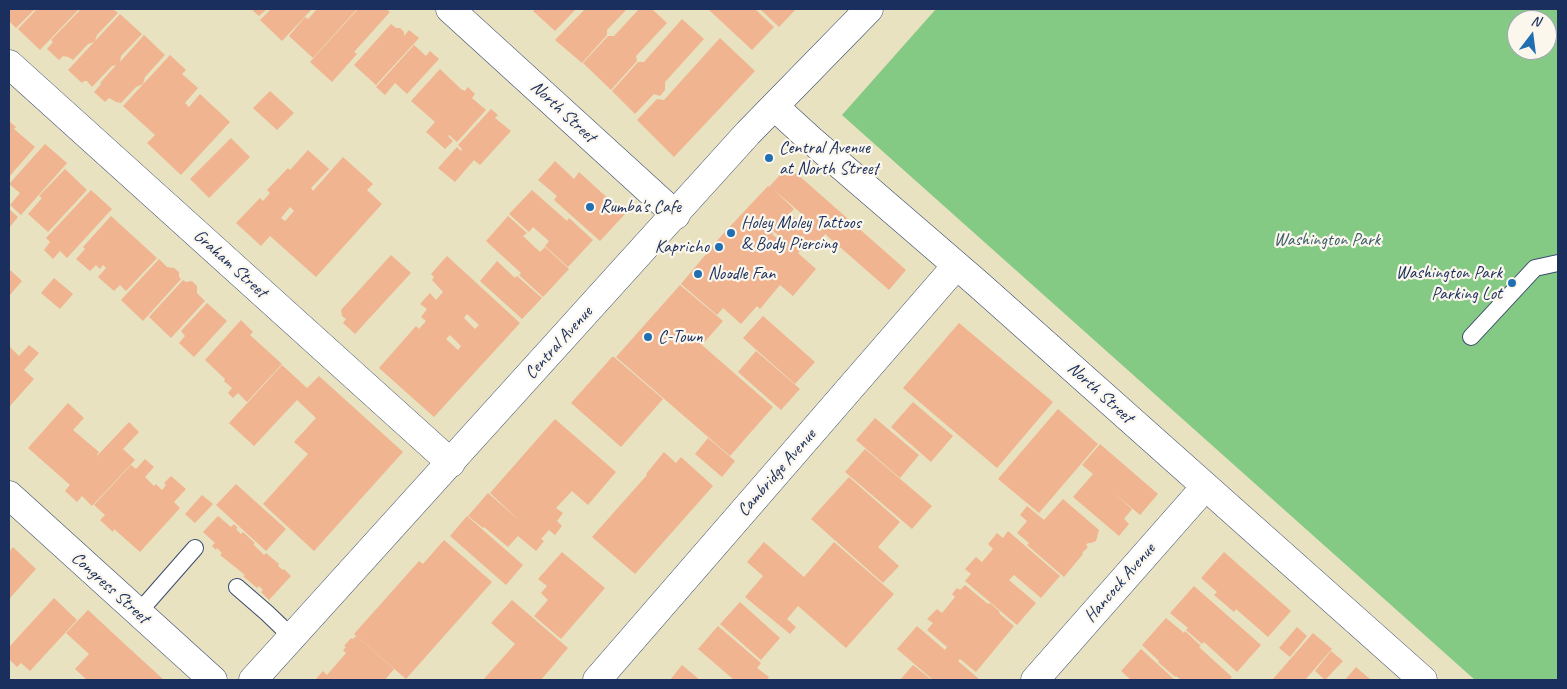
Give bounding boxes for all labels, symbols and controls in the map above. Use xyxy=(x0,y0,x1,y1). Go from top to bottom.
north arrow xyxy=(1507,10,1557,60)
text: N xyxy=(1529,12,1542,30)
street label: North Street xyxy=(526,76,600,148)
place label: Central Avenue at North Street xyxy=(779,137,878,180)
marker: Central Avenue at North Street xyxy=(763,152,775,164)
place label: Rumba's Cafe xyxy=(600,196,681,218)
marker: Rumba's Cafe xyxy=(584,201,596,213)
place label: Holey Moley Tattoos & Body Piercing xyxy=(741,212,861,254)
street label: Graham Street xyxy=(189,225,271,303)
marker: Holey Moley Tattoos & Body Piercing xyxy=(725,227,737,239)
park label: Washington Park xyxy=(1274,229,1380,251)
place label: Kapricho xyxy=(655,236,709,258)
marker: Kapricho xyxy=(713,241,725,253)
place label: Washington Park Parking Lot xyxy=(1396,262,1502,304)
place label: Noodle Fan xyxy=(708,263,775,285)
marker: Noodle Fan xyxy=(692,268,704,280)
marker: Washington Park Parking Lot xyxy=(1506,277,1518,289)
street label: Central Avenue xyxy=(521,302,597,384)
place label: C-Town xyxy=(658,326,703,348)
marker: C-Town xyxy=(642,331,654,343)
street label: North Street xyxy=(1063,358,1137,428)
street label: Cambridge Avenue xyxy=(733,425,821,521)
street label: Hancock Avenue xyxy=(1080,539,1160,627)
street label: Congress Street xyxy=(67,547,153,629)

